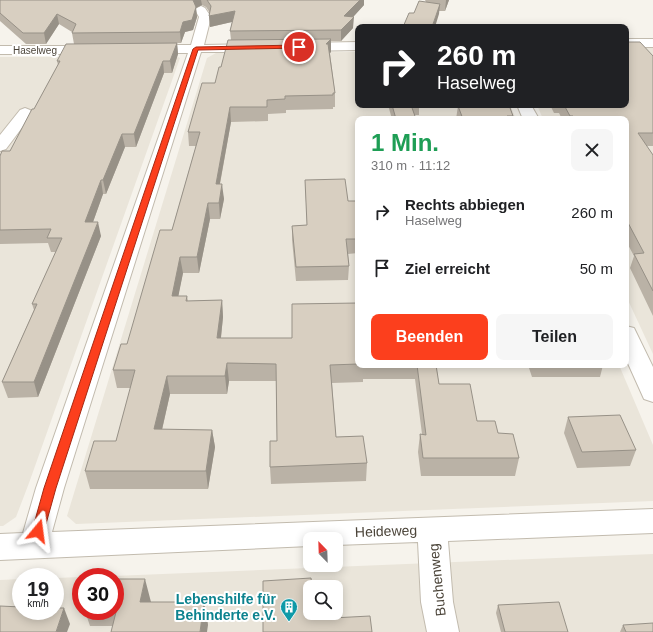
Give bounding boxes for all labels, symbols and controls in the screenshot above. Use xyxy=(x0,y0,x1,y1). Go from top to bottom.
pin xyxy=(282,30,316,64)
icon: arrive xyxy=(288,36,310,58)
icon: right xyxy=(371,40,423,92)
text: 260 m xyxy=(437,40,516,71)
street label: Haselweg xyxy=(13,45,57,56)
text: Haselweg xyxy=(437,73,516,93)
text: 1 Min. xyxy=(371,129,439,156)
button: close xyxy=(571,129,613,171)
text: 310 m · 11:12 xyxy=(371,158,450,173)
text: Rechts abbiegen xyxy=(405,196,525,213)
icon: right xyxy=(371,201,393,223)
text: 260 m xyxy=(571,204,613,221)
text: Haselweg xyxy=(405,213,462,228)
icon: arrive xyxy=(371,257,393,279)
text: Ziel erreicht xyxy=(405,260,490,277)
text: 50 m xyxy=(580,260,613,277)
button: Beenden xyxy=(371,314,488,360)
button: Teilen xyxy=(496,314,613,360)
position arrow xyxy=(17,510,59,552)
street label: Heideweg xyxy=(355,522,417,540)
north arrow xyxy=(303,532,343,572)
map controls xyxy=(303,532,343,620)
street label: Buchenweg xyxy=(425,543,449,617)
speed limit sign: 30 xyxy=(72,568,124,620)
text: 19 xyxy=(27,578,49,600)
button: search xyxy=(303,580,343,620)
place label: Lebenshilfe für Behinderte e.V. xyxy=(175,591,277,623)
building icon: Lebenshilfe für Behinderte e.V. xyxy=(279,597,299,622)
text: km/h xyxy=(27,598,49,609)

